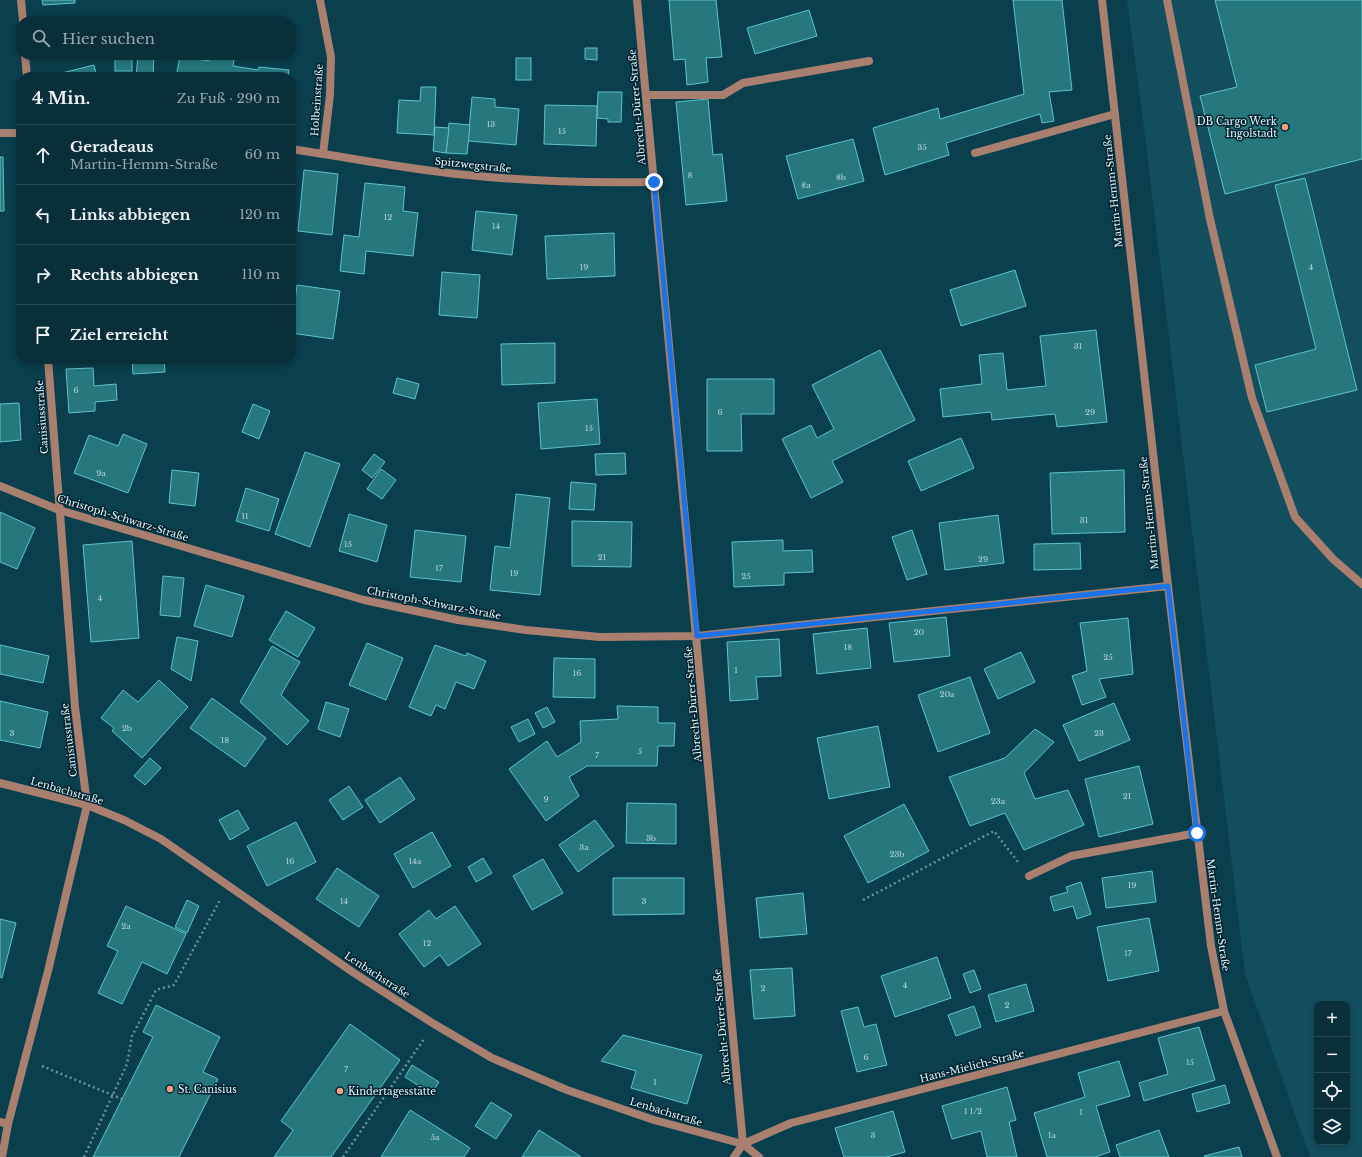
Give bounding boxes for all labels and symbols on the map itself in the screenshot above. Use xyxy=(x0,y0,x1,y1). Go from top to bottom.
street label: Albrecht-Dürer-Straße xyxy=(625,48,649,167)
street label: Holbeinstraße xyxy=(308,63,326,137)
place label: DB Cargo Werk Ingolstadt xyxy=(1197,115,1278,140)
house number: 13 xyxy=(487,119,495,129)
marker: DB Cargo Werk Ingolstadt xyxy=(1280,122,1290,132)
house number: 15 xyxy=(558,126,567,136)
street label: Martin-Hemm-Straße xyxy=(1101,134,1125,248)
house number: 35 xyxy=(917,142,927,152)
street label: Spitzwegstraße xyxy=(434,154,512,176)
house number: 8 xyxy=(688,170,693,180)
house number: 8b xyxy=(836,172,846,182)
route end xyxy=(645,173,663,191)
house number: 8a xyxy=(801,180,811,190)
house number: 12 xyxy=(384,212,392,222)
house number: 14 xyxy=(492,221,500,231)
house number: 19 xyxy=(580,262,588,272)
house number: 4 xyxy=(1309,262,1314,272)
house number: 31 xyxy=(1074,341,1083,351)
street label: Canisiusstraße xyxy=(33,379,51,454)
house number: 6 xyxy=(73,385,79,395)
house number: 6 xyxy=(717,407,723,417)
house number: 29 xyxy=(1085,407,1095,417)
house number: 15 xyxy=(585,423,594,433)
street label: Martin-Hemm-Straße xyxy=(1137,456,1161,570)
house number: 9a xyxy=(96,468,106,478)
street label: Christoph-Schwarz-Straße xyxy=(56,492,191,544)
house number: 11 xyxy=(241,511,249,521)
house number: 31 xyxy=(1080,515,1089,525)
house number: 15 xyxy=(344,539,353,549)
house number: 21 xyxy=(598,552,607,562)
house number: 29 xyxy=(978,554,988,564)
house number: 17 xyxy=(435,563,444,573)
house number: 19 xyxy=(510,568,518,578)
house number: 25 xyxy=(741,571,751,581)
street label: Christoph-Schwarz-Straße xyxy=(366,584,503,622)
house number: 4 xyxy=(98,593,103,603)
house number: 20 xyxy=(914,627,925,637)
house number: 18 xyxy=(844,642,852,652)
street label: Albrecht-Dürer-Straße xyxy=(681,645,705,764)
house number: 25 xyxy=(1103,652,1113,662)
house number: 1 xyxy=(734,665,738,675)
house number: 16 xyxy=(573,668,581,678)
house number: 20a xyxy=(939,689,955,699)
street label: Canisiusstraße xyxy=(58,702,80,778)
house number: 2b xyxy=(122,723,132,733)
house number: 3 xyxy=(10,728,15,738)
house number: 23 xyxy=(1094,728,1104,738)
house number: 18 xyxy=(221,735,229,745)
house number: 5 xyxy=(638,746,643,756)
house number: 7 xyxy=(595,750,600,760)
street label: Lenbachstraße xyxy=(29,774,105,808)
house number: 21 xyxy=(1123,791,1132,801)
house number: 9 xyxy=(543,794,549,804)
house number: 23a xyxy=(991,796,1006,806)
route start xyxy=(1188,824,1206,842)
house number: 3b xyxy=(646,833,656,843)
house number: 3a xyxy=(579,842,589,852)
house number: 23b xyxy=(889,849,905,859)
house number: 16 xyxy=(286,856,294,866)
house number: 14a xyxy=(409,856,422,866)
street label: Martin-Hemm-Straße xyxy=(1204,858,1232,972)
house number: 19 xyxy=(1128,880,1136,890)
house number: 14 xyxy=(340,896,348,906)
house number: 3 xyxy=(642,896,647,906)
house number: 2a xyxy=(121,921,131,931)
house number: 12 xyxy=(423,938,431,948)
house number: 17 xyxy=(1124,948,1133,958)
street label: Lenbachstraße xyxy=(342,949,412,1001)
street label: Albrecht-Dürer-Straße xyxy=(710,968,734,1087)
house number: 4 xyxy=(903,980,908,990)
house number: 2 xyxy=(761,983,766,993)
house number: 2 xyxy=(1005,1000,1010,1010)
street label: Hans-Mielich-Straße xyxy=(918,1047,1026,1085)
house number: 6 xyxy=(863,1052,869,1062)
house number: 15 xyxy=(1186,1057,1195,1067)
house number: 7 xyxy=(344,1064,349,1074)
house number: 1 xyxy=(653,1077,657,1087)
place label: St. Canisius xyxy=(178,1083,237,1096)
marker: St. Canisius xyxy=(165,1084,175,1094)
place label: Kindertagesstätte xyxy=(348,1085,436,1098)
marker: Kindertagesstätte xyxy=(335,1086,345,1096)
street label: Lenbachstraße xyxy=(628,1095,704,1129)
house number: 1 1/2 xyxy=(964,1106,982,1116)
house number: 1 xyxy=(1079,1107,1083,1117)
house number: 3 xyxy=(871,1130,876,1140)
house number: 1a xyxy=(1048,1130,1057,1140)
house number: 5a xyxy=(431,1132,440,1142)

